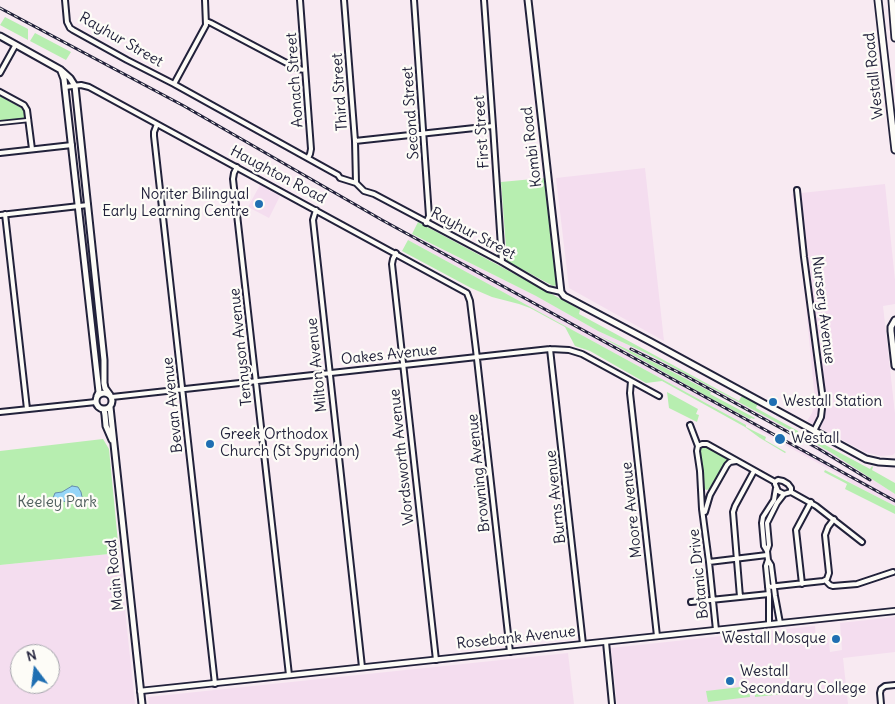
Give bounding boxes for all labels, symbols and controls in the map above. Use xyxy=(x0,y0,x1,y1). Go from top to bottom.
street label: Rayhur Street xyxy=(76,9,166,71)
street label: Aonach Street xyxy=(283,32,307,128)
street label: Westall Road xyxy=(860,32,888,120)
street label: Third Street xyxy=(328,52,352,132)
street label: Second Street xyxy=(399,66,423,160)
street label: First Street xyxy=(470,95,494,169)
street label: Kombi Road xyxy=(518,106,546,188)
street label: Haughton Road xyxy=(227,142,329,208)
place label: Noriter Bilingual Early Learning Centre xyxy=(102,186,249,221)
marker: Noriter Bilingual Early Learning Centre xyxy=(253,198,265,210)
street label: Rayhur Street xyxy=(427,204,519,264)
street label: Nursery Avenue xyxy=(807,255,839,365)
street label: Tennyson Avenue xyxy=(226,287,256,407)
street label: Milton Avenue xyxy=(303,317,331,413)
street label: Oakes Avenue xyxy=(340,341,438,369)
street label: Bevan Avenue xyxy=(159,356,187,454)
street label: Wordsworth Avenue xyxy=(386,388,418,526)
place label: Westall Station xyxy=(783,393,882,411)
marker: Westall Station xyxy=(767,396,779,408)
street label: Browning Avenue xyxy=(464,413,494,533)
place label: Greek Orthodox Church (St Spyridon) xyxy=(220,426,359,461)
place label: Westall xyxy=(791,430,839,448)
marker: Westall xyxy=(773,432,787,446)
marker: Greek Orthodox Church (St Spyridon) xyxy=(204,438,216,450)
street label: Burns Avenue xyxy=(542,449,570,545)
street label: Moore Avenue xyxy=(618,461,646,559)
park label: Keeley Park xyxy=(17,494,97,512)
street label: Botanic Drive xyxy=(685,528,713,620)
street label: Main Road xyxy=(102,539,128,611)
street label: Rosebank Avenue xyxy=(455,623,577,653)
place label: Westall Mosque xyxy=(722,630,826,648)
marker: Westall Mosque xyxy=(830,633,842,645)
north arrow xyxy=(10,644,60,694)
text: N xyxy=(24,646,38,665)
place label: Westall Secondary College xyxy=(740,663,866,698)
marker: Westall Secondary College xyxy=(724,675,736,687)

